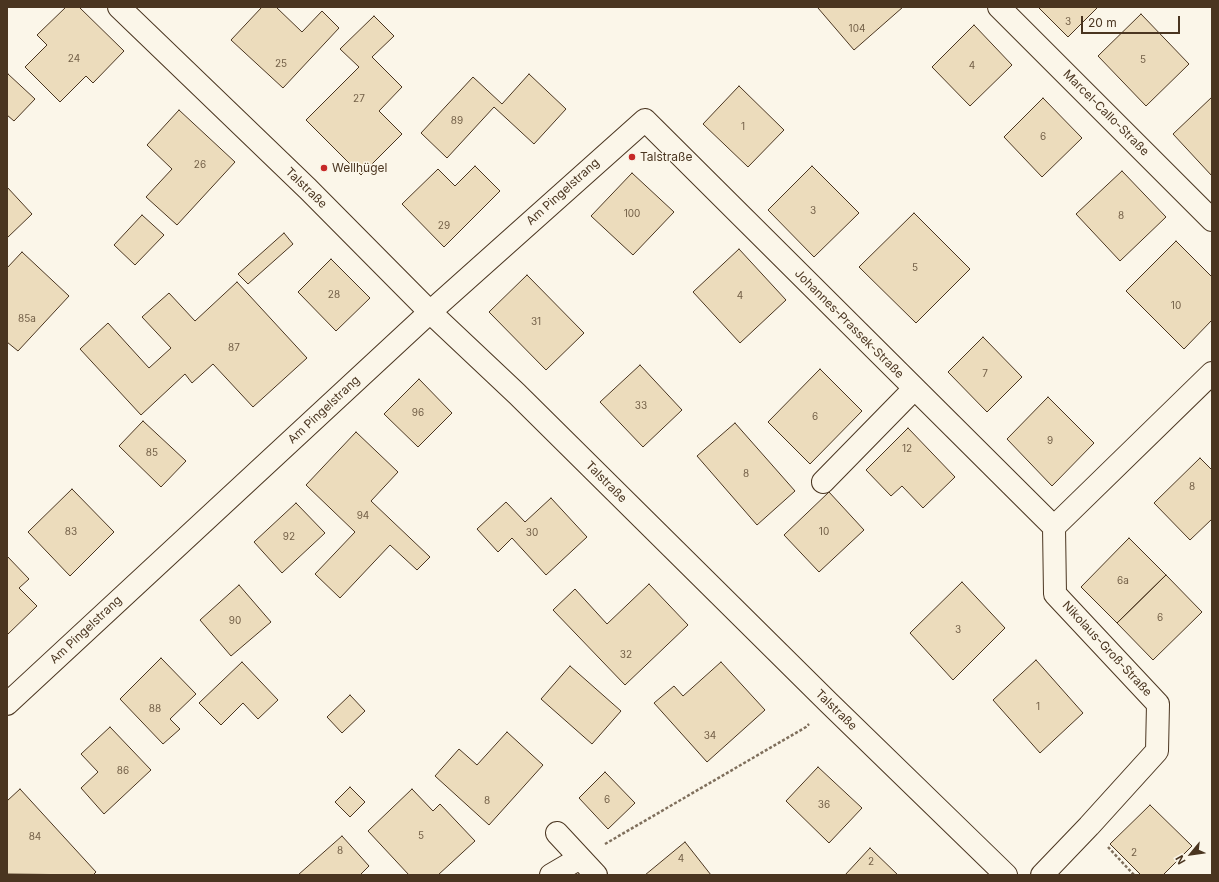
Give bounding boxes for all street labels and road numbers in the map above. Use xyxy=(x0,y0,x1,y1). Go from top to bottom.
street label: Marcel-Callo-Straße xyxy=(1060,67,1152,159)
street label: Am Pingelstrang xyxy=(524,156,602,228)
street label: Talstraße xyxy=(282,165,330,211)
street label: Johannes-Prassek-Straße xyxy=(791,266,907,382)
street label: Am Pingelstrang xyxy=(285,373,363,447)
street label: Talstraße xyxy=(582,458,630,506)
street label: Am Pingelstrang xyxy=(47,593,125,667)
street label: Nikolaus-Groß-Straße xyxy=(1059,598,1155,700)
street label: Talstraße xyxy=(812,687,860,733)

